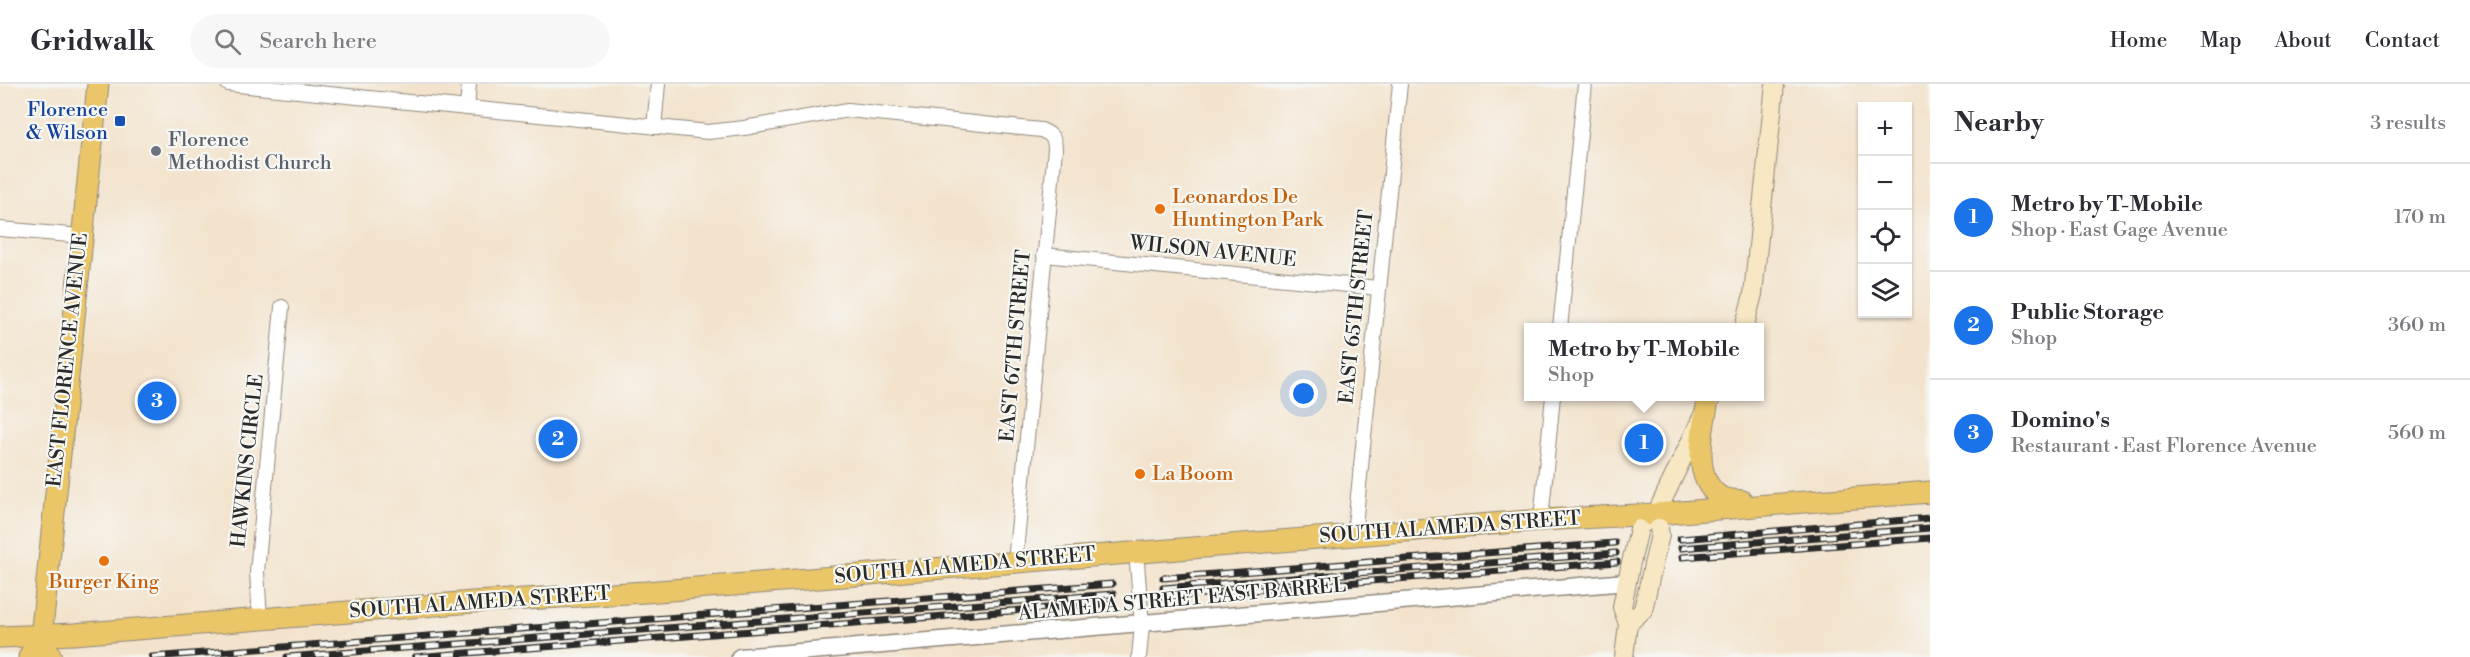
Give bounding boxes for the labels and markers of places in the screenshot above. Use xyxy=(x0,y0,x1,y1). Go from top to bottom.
place label: Florence & Wilson xyxy=(26,98,108,146)
marker: Florence & Wilson xyxy=(113,114,127,128)
place label: Florence Methodist Church xyxy=(168,128,332,176)
marker: Florence Methodist Church xyxy=(149,144,163,158)
place label: Leonardos De Huntington Park xyxy=(1172,185,1325,233)
marker: Leonardos De Huntington Park xyxy=(1153,202,1167,216)
pin: 3 xyxy=(138,378,176,424)
pin: 2 xyxy=(538,416,578,462)
pin: 1 xyxy=(1624,420,1664,466)
place label: La Boom xyxy=(1152,462,1234,487)
marker: La Boom xyxy=(1133,467,1147,481)
marker: Burger King xyxy=(97,554,111,568)
place label: Burger King xyxy=(48,570,160,595)

